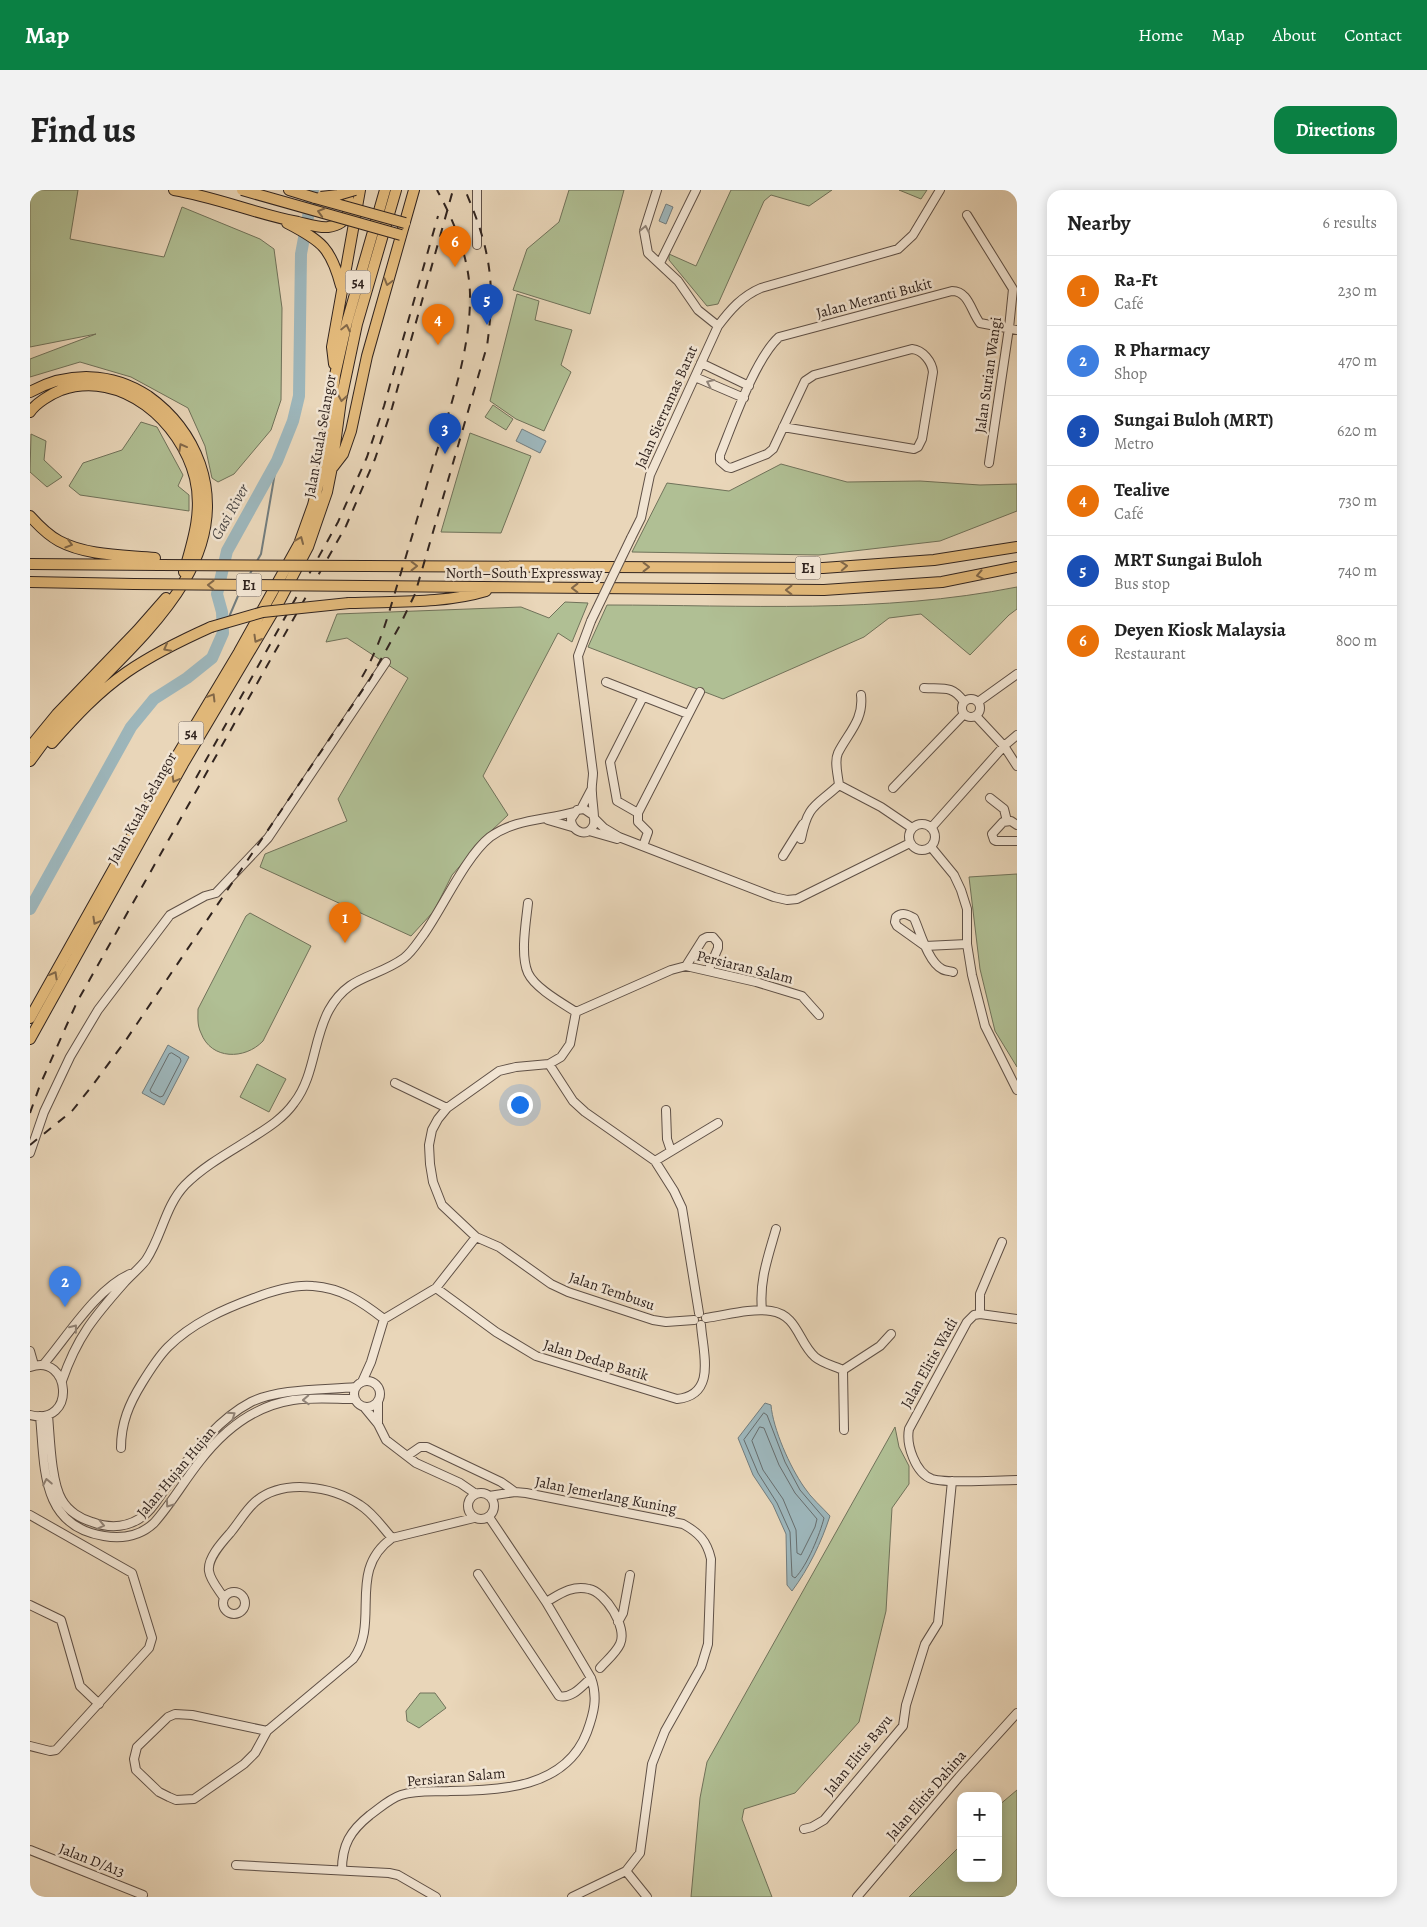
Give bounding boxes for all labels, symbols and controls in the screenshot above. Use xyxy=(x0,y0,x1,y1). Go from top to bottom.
text: Map xyxy=(25,19,69,51)
text: Home xyxy=(1138,23,1183,47)
text: Map xyxy=(1211,23,1244,47)
text: About xyxy=(1272,23,1316,47)
text: Contact xyxy=(1344,23,1402,47)
text: Find us xyxy=(30,106,136,154)
button: Directions xyxy=(1274,106,1397,154)
one-way arrow xyxy=(317,208,325,218)
text: Nearby xyxy=(1067,209,1130,237)
text: 6 results xyxy=(1323,212,1377,234)
one-way arrow xyxy=(640,225,650,234)
pin: 6 xyxy=(439,226,471,267)
text: Ra-Ft xyxy=(1114,267,1158,293)
road number: 54 xyxy=(346,270,370,294)
street label: Jalan Meranti Bukit xyxy=(814,273,934,323)
one-way arrow xyxy=(383,278,393,286)
text: 1 xyxy=(1080,280,1086,302)
text: 230 m xyxy=(1338,280,1377,302)
pin: 5 xyxy=(471,284,503,325)
text: Café xyxy=(1114,293,1144,315)
pin: 4 xyxy=(422,304,454,345)
street label: Jalan Surian Wangi xyxy=(970,316,1006,434)
one-way arrow xyxy=(340,323,351,332)
text: R Pharmacy xyxy=(1114,337,1210,363)
street label: Jalan Sierramas Barat xyxy=(630,342,702,472)
text: 2 xyxy=(1079,350,1087,372)
text: 470 m xyxy=(1338,350,1377,372)
text: Shop xyxy=(1114,363,1147,385)
street label: Jalan Kuala Selangor xyxy=(299,372,341,499)
one-way arrow xyxy=(706,379,715,390)
one-way arrow xyxy=(337,394,347,403)
text: Sungai Buloh (MRT) xyxy=(1114,407,1273,433)
pin: 3 xyxy=(429,413,461,454)
text: 3 xyxy=(1080,420,1086,442)
text: 620 m xyxy=(1337,420,1377,442)
text: Metro xyxy=(1114,433,1154,455)
one-way arrow xyxy=(178,443,188,452)
text: Tealive xyxy=(1114,477,1170,503)
water label: Gasi River xyxy=(206,480,255,544)
text: 4 xyxy=(1079,490,1087,512)
text: 730 m xyxy=(1339,490,1377,512)
text: Café xyxy=(1114,503,1144,525)
one-way arrow xyxy=(294,536,305,545)
one-way arrow xyxy=(64,539,72,549)
text: MRT Sungai Buloh xyxy=(1114,547,1262,573)
road number: E1 xyxy=(796,556,820,579)
text: 5 xyxy=(1080,560,1086,582)
text: 740 m xyxy=(1338,560,1377,582)
one-way arrow xyxy=(410,561,418,571)
one-way arrow xyxy=(840,561,848,572)
one-way arrow xyxy=(642,562,650,572)
street label: North–South Expressway xyxy=(446,563,603,583)
one-way arrow xyxy=(975,569,984,579)
text: Bus stop xyxy=(1114,573,1170,595)
road number: E1 xyxy=(236,574,262,596)
one-way arrow xyxy=(207,580,215,590)
one-way arrow xyxy=(571,583,578,593)
one-way arrow xyxy=(785,585,792,595)
text: Deyen Kiosk Malaysia xyxy=(1114,617,1286,643)
text: 6 xyxy=(1079,630,1087,652)
text: 800 m xyxy=(1336,630,1377,652)
one-way arrow xyxy=(253,634,263,643)
one-way arrow xyxy=(163,642,172,652)
text: Restaurant xyxy=(1114,643,1186,665)
one-way arrow xyxy=(206,693,216,702)
road number: 54 xyxy=(178,722,204,744)
street label: Jalan Kuala Selangor xyxy=(103,748,181,868)
one-way arrow xyxy=(171,774,181,783)
pin: 1 xyxy=(329,902,361,943)
one-way arrow xyxy=(92,916,102,925)
street label: Persiaran Salam xyxy=(695,945,796,989)
one-way arrow xyxy=(48,971,58,980)
your location xyxy=(507,1092,533,1118)
pin: 2 xyxy=(49,1266,81,1307)
street label: Jalan Tembusu xyxy=(566,1267,658,1315)
street label: Jalan Elitis Wadi xyxy=(896,1314,962,1412)
one-way arrow xyxy=(68,1324,77,1333)
street label: Jalan Dedap Batik xyxy=(541,1334,652,1386)
one-way arrow xyxy=(302,1394,310,1405)
one-way arrow xyxy=(226,1412,236,1421)
street label: Jalan Hujan Hujan xyxy=(132,1422,220,1522)
street label: Jalan Jemerlang Kuning xyxy=(533,1471,679,1519)
one-way arrow xyxy=(43,1478,53,1487)
one-way arrow xyxy=(166,1498,175,1508)
one-way arrow xyxy=(97,1519,106,1530)
street label: Jalan Elitis Bayu xyxy=(819,1710,897,1800)
street label: Jalan Elitis Dahina xyxy=(881,1746,971,1844)
street label: Persiaran Salam xyxy=(406,1763,507,1791)
map controls xyxy=(957,1792,1002,1882)
button: + xyxy=(957,1792,1002,1837)
button: − xyxy=(957,1837,1002,1882)
street label: Jalan D/A13 xyxy=(56,1838,128,1882)

